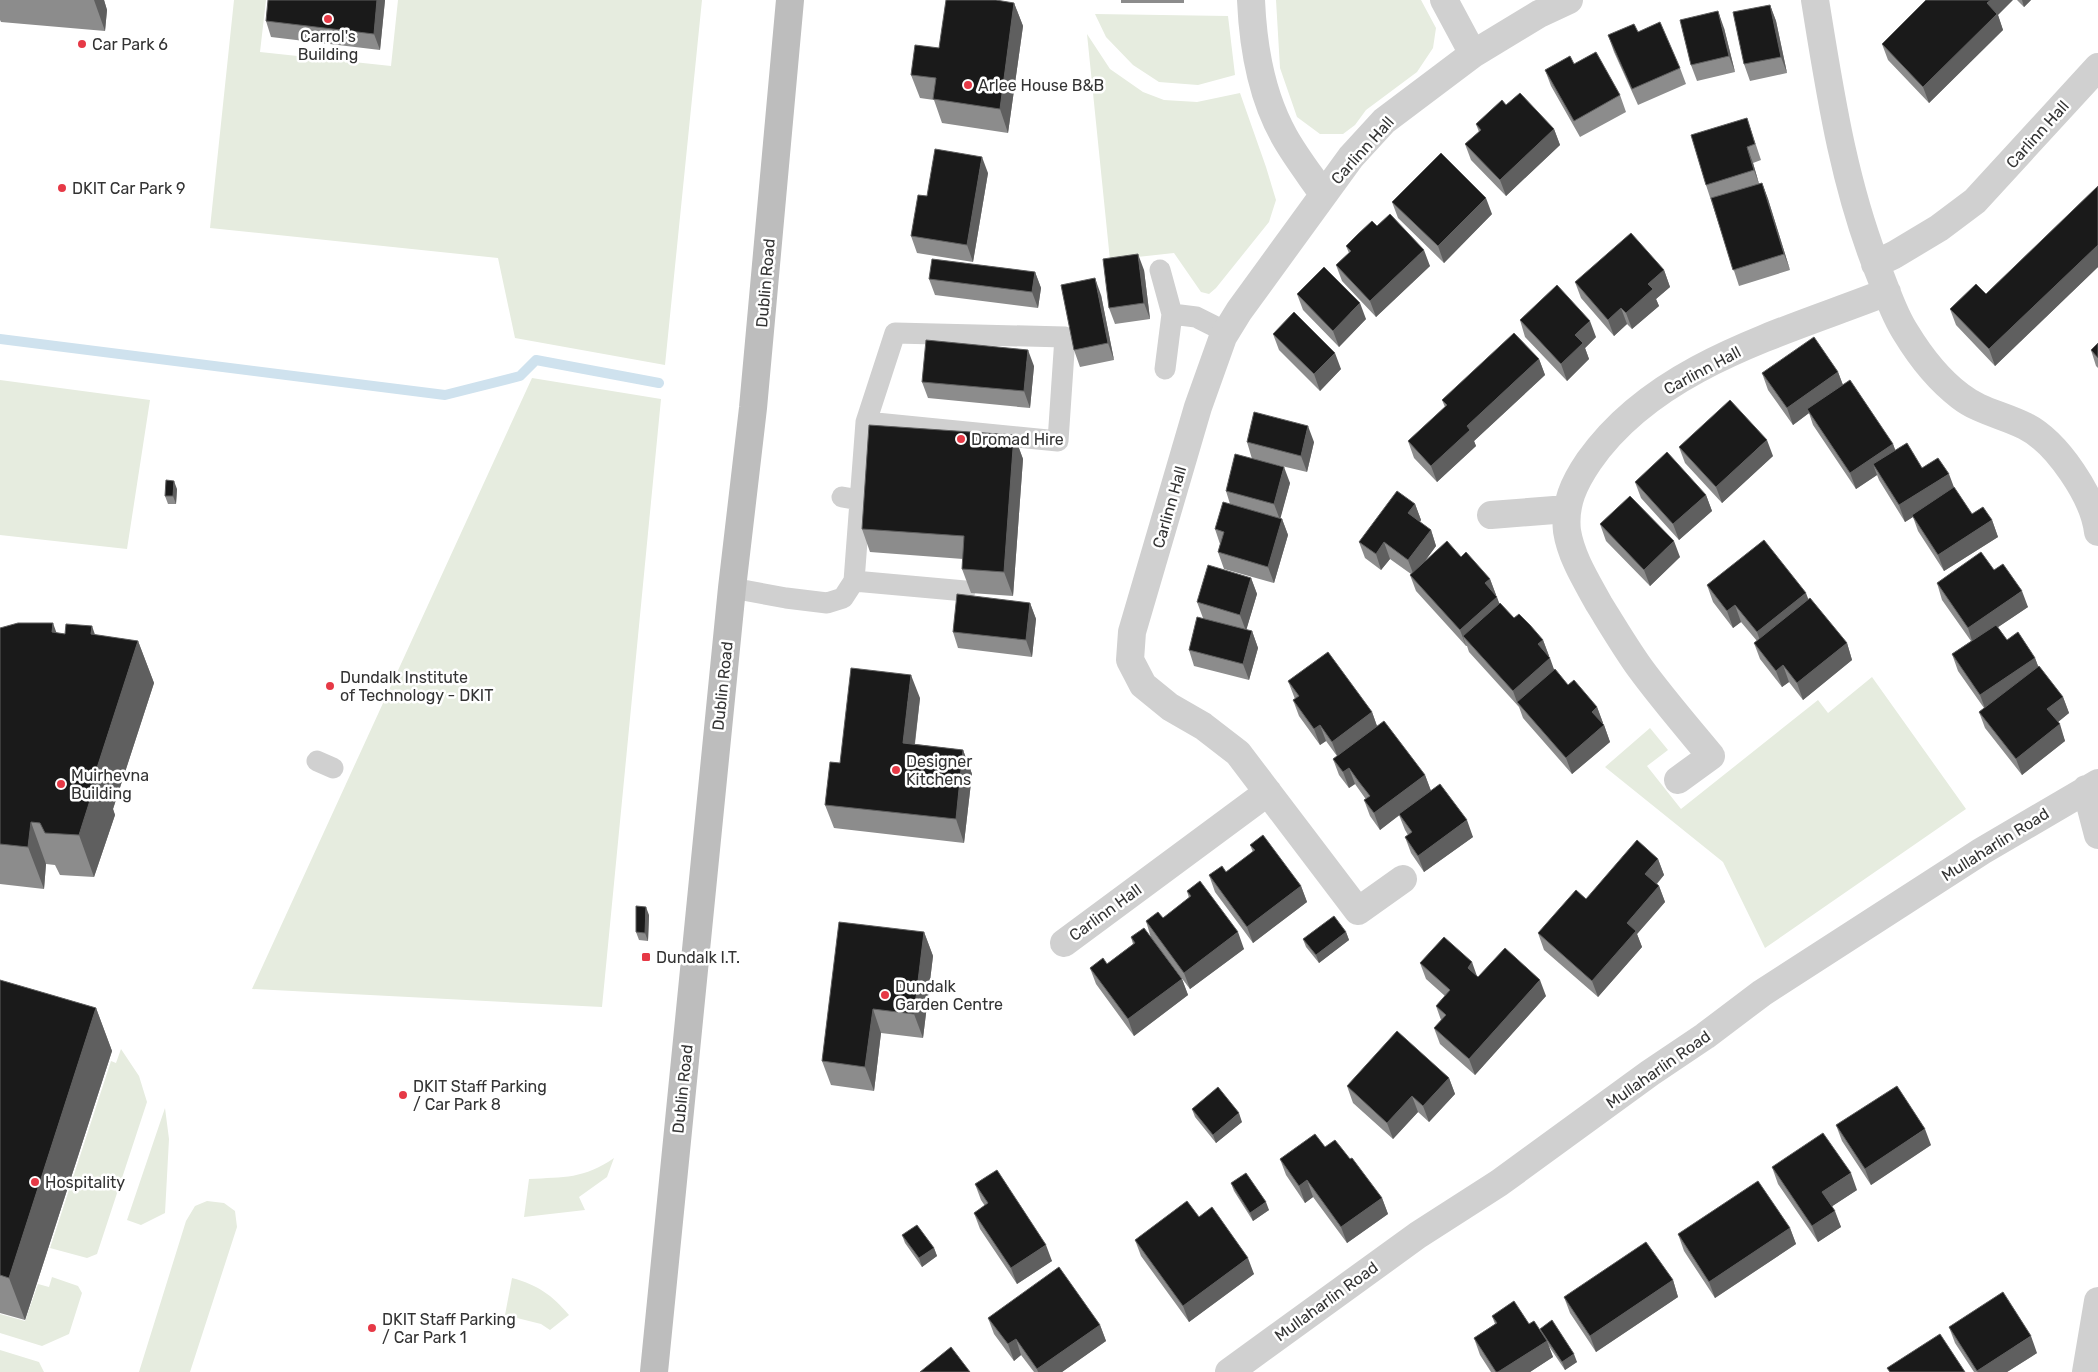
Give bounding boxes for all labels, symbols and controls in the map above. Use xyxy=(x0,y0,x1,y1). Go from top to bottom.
marker: Carrol's Building xyxy=(322,13,334,25)
place label: Carrol's Building xyxy=(298,27,358,64)
place label: Car Park 6 xyxy=(92,35,168,54)
marker: Car Park 6 xyxy=(76,38,88,50)
place label: Arlee House B&B xyxy=(978,76,1104,95)
marker: Arlee House B&B xyxy=(962,79,974,91)
street label: Carlinn Hall xyxy=(2002,97,2073,172)
street label: Carlinn Hall xyxy=(1327,113,1398,188)
place label: DKIT Car Park 9 xyxy=(72,179,185,198)
marker: DKIT Car Park 9 xyxy=(56,182,68,194)
street label: Dublin Road xyxy=(752,238,779,328)
street label: Carlinn Hall xyxy=(1660,342,1744,399)
place label: Dromad Hire xyxy=(971,430,1064,449)
marker: Dromad Hire xyxy=(955,433,967,445)
street label: Carlinn Hall xyxy=(1149,464,1190,550)
street label: Dublin Road xyxy=(708,641,737,732)
place label: Dundalk Institute of Technology - DKIT xyxy=(340,668,493,705)
marker: Dundalk Institute of Technology - DKIT xyxy=(324,680,336,692)
place label: Designer Kitchens xyxy=(906,752,972,789)
marker: Designer Kitchens xyxy=(890,764,902,776)
place label: Muirhevna Building xyxy=(71,766,149,803)
marker: Muirhevna Building xyxy=(55,778,67,790)
street label: Mullaharlin Road xyxy=(1938,804,2052,885)
street label: Carlinn Hall xyxy=(1065,880,1145,945)
place label: Dundalk I.T. xyxy=(656,948,740,967)
marker: Dundalk I.T. xyxy=(640,951,652,963)
place label: Dundalk Garden Centre xyxy=(895,977,1003,1014)
marker: Dundalk Garden Centre xyxy=(879,989,891,1001)
street label: Mullaharlin Road xyxy=(1602,1026,1714,1112)
street label: Dublin Road xyxy=(668,1044,697,1135)
place label: DKIT Staff Parking / Car Park 8 xyxy=(413,1077,547,1114)
marker: DKIT Staff Parking / Car Park 8 xyxy=(397,1089,409,1101)
place label: Hospitality xyxy=(45,1173,125,1192)
marker: Hospitality xyxy=(29,1176,41,1188)
street label: Mullaharlin Road xyxy=(1271,1258,1382,1345)
place label: DKIT Staff Parking / Car Park 1 xyxy=(382,1310,516,1347)
marker: DKIT Staff Parking / Car Park 1 xyxy=(366,1322,378,1334)

